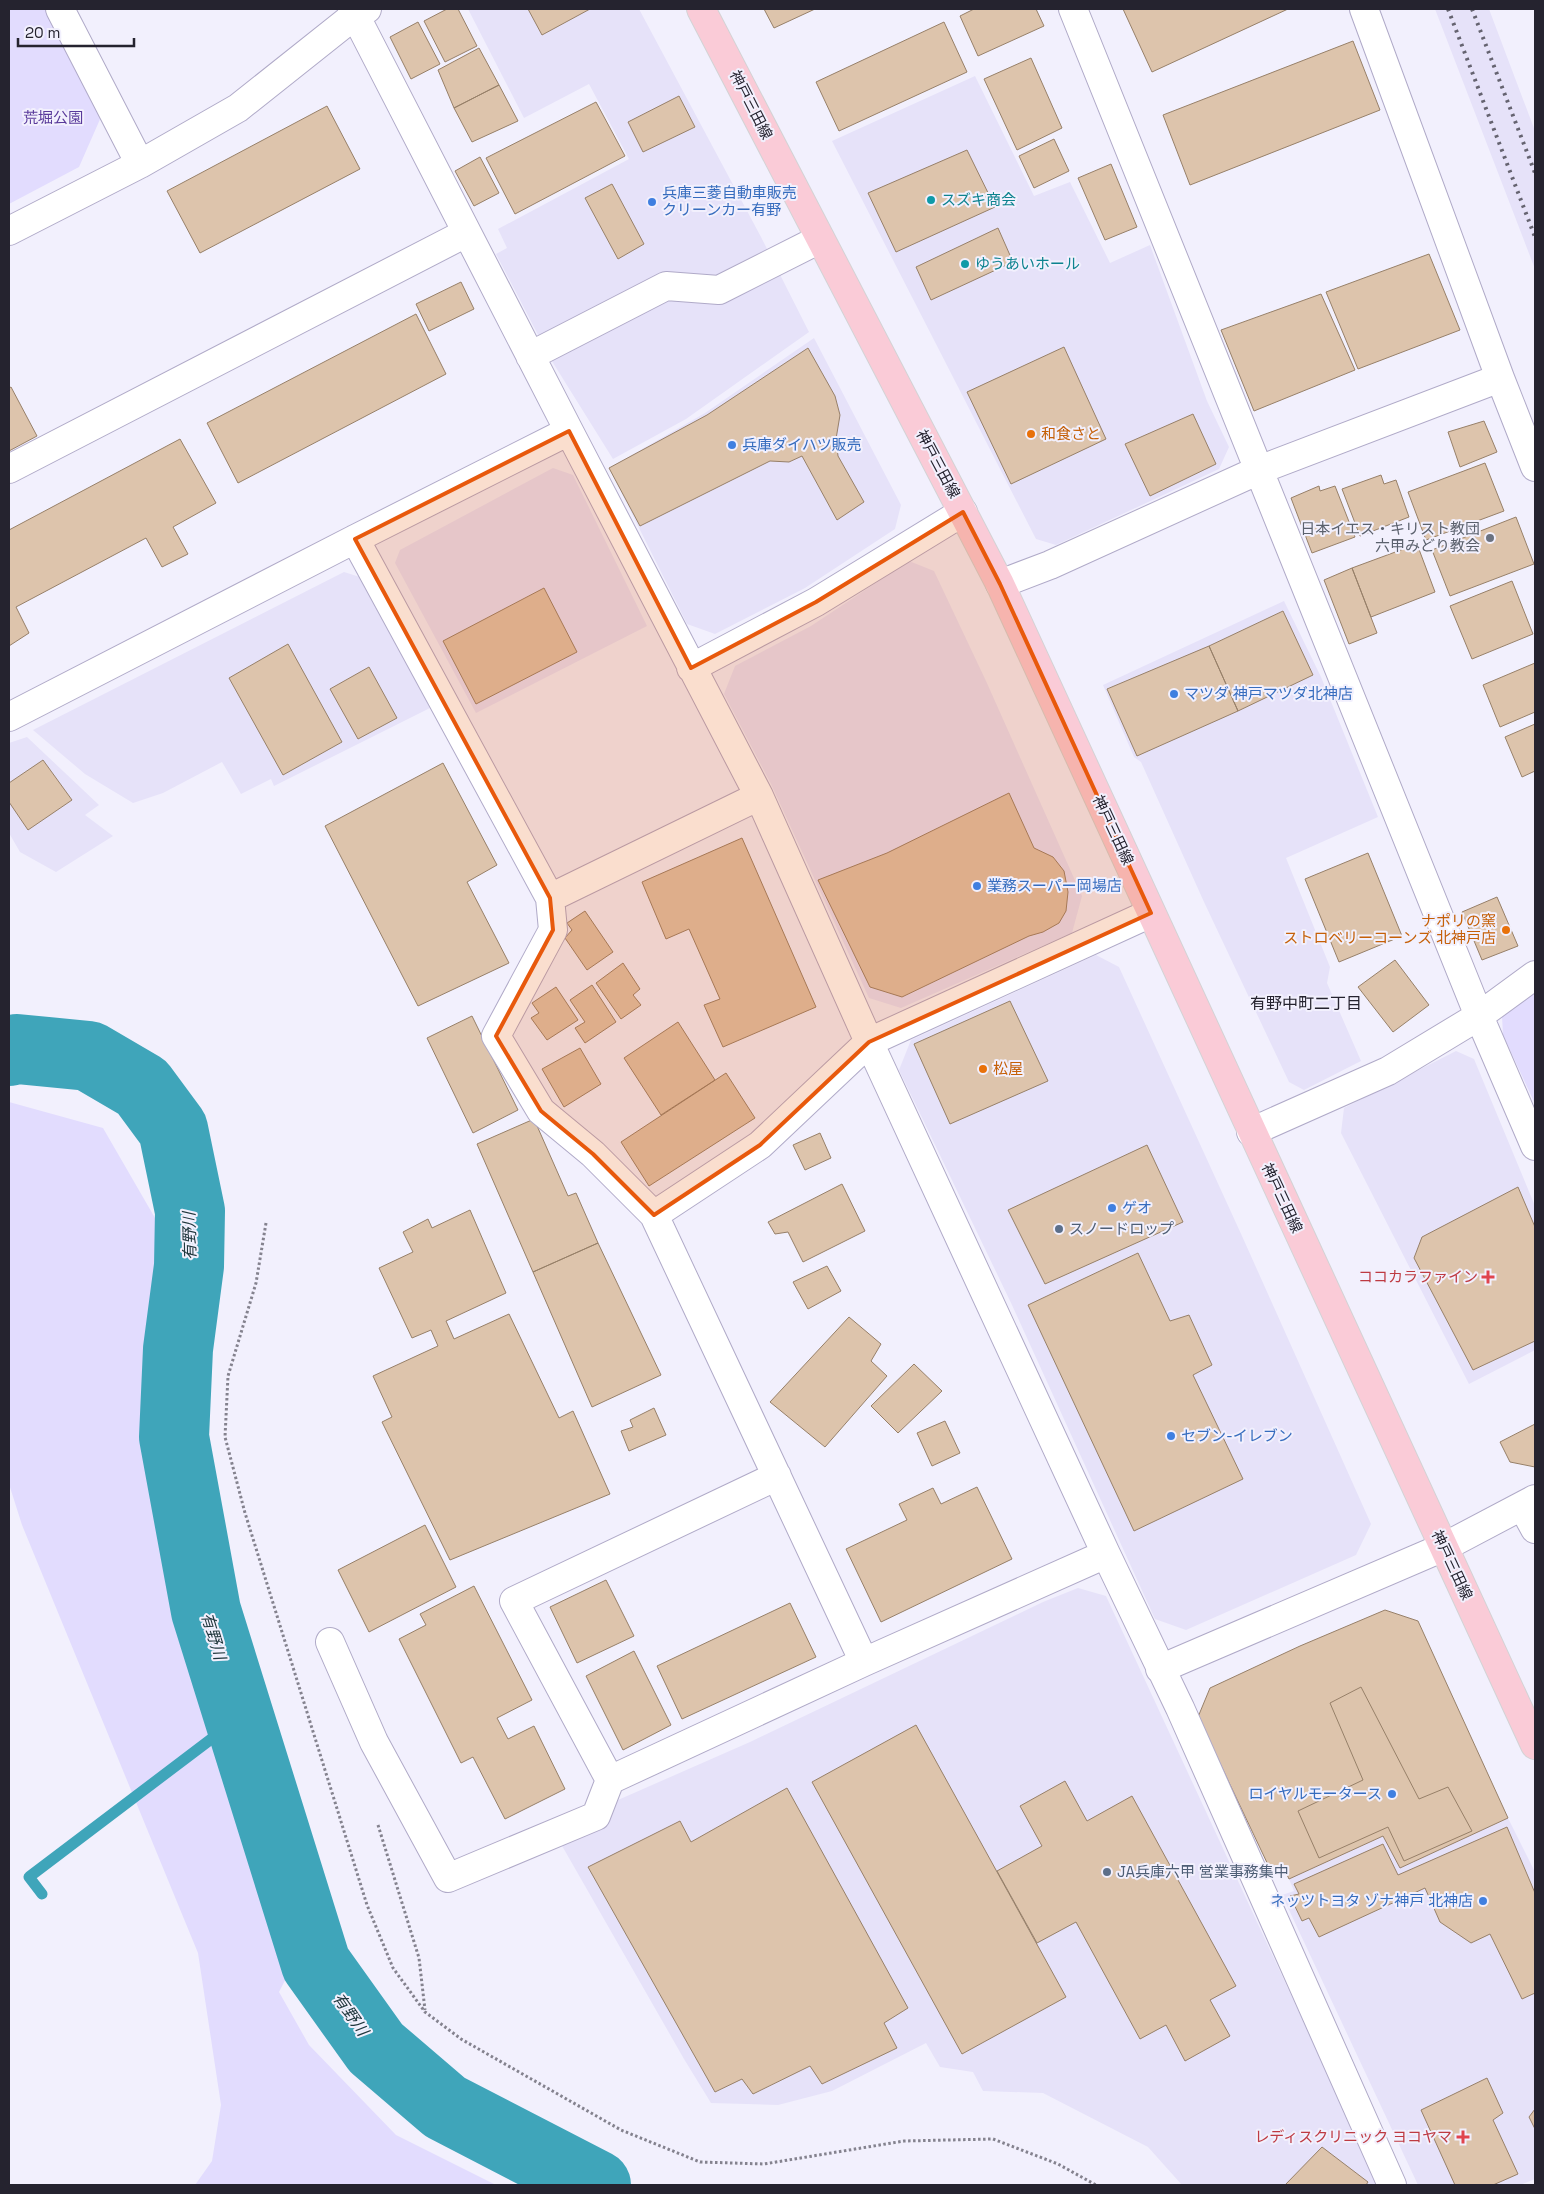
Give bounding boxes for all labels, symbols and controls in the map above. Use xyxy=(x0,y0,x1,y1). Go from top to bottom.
scale bar xyxy=(18,15,134,47)
text: 20 m xyxy=(25,23,60,42)
street label: 神戸三田線 xyxy=(726,67,777,143)
park label: 荒堀公園 xyxy=(23,108,83,127)
place label: 兵庫三菱自動車販売 クリーンカー有野 xyxy=(662,183,797,219)
place label: スズキ商会 xyxy=(941,190,1016,209)
marker: スズキ商会 xyxy=(925,194,937,206)
marker: 兵庫三菱自動車販売 クリーンカー有野 xyxy=(646,196,658,208)
place label: ゆうあいホール xyxy=(975,254,1080,273)
marker: ゆうあいホール xyxy=(959,258,971,270)
place label: 和食さと xyxy=(1041,424,1101,443)
street label: 神戸三田線 xyxy=(912,426,964,501)
marker: 和食さと xyxy=(1025,428,1037,440)
place label: 兵庫ダイハツ販売 xyxy=(742,435,862,454)
marker: 兵庫ダイハツ販売 xyxy=(726,439,738,451)
place label: 日本イエス・キリスト教団 六甲みどり教会 xyxy=(1300,519,1480,555)
marker: 日本イエス・キリスト教団 六甲みどり教会 xyxy=(1484,532,1496,544)
place label: マツダ 神戸マツダ北神店 xyxy=(1184,684,1353,703)
marker: マツダ 神戸マツダ北神店 xyxy=(1168,688,1180,700)
street label: 神戸三田線 xyxy=(1089,792,1138,868)
place label: 業務スーパー岡場店 xyxy=(987,876,1122,895)
marker: 業務スーパー岡場店 xyxy=(971,880,983,892)
place label: ナポリの窯 ストロベリーコーンズ 北神戸店 xyxy=(1283,911,1496,947)
marker: ナポリの窯 ストロベリーコーンズ 北神戸店 xyxy=(1500,924,1512,936)
district label: 有野中町二丁目 xyxy=(1250,993,1362,1014)
place label: 松屋 xyxy=(993,1059,1023,1078)
marker: 松屋 xyxy=(977,1063,989,1075)
street label: 神戸三田線 xyxy=(1258,1160,1307,1236)
place label: ゲオ xyxy=(1122,1198,1152,1217)
marker: ゲオ xyxy=(1106,1202,1118,1214)
water label: 有野川 xyxy=(179,1210,200,1260)
place label: スノードロップ xyxy=(1069,1219,1174,1238)
marker: スノードロップ xyxy=(1053,1223,1065,1235)
place label: ココカラファイン xyxy=(1358,1267,1478,1286)
marker: ココカラファイン xyxy=(1482,1271,1494,1283)
place label: セブン-イレブン xyxy=(1181,1426,1293,1445)
marker: セブン-イレブン xyxy=(1165,1430,1177,1442)
street label: 神戸三田線 xyxy=(1428,1527,1477,1603)
water label: 有野川 xyxy=(196,1610,231,1664)
place label: ロイヤルモータース xyxy=(1248,1784,1382,1803)
marker: ロイヤルモータース xyxy=(1386,1788,1398,1800)
place label: JA兵庫六甲 営業事務集中 xyxy=(1117,1862,1289,1881)
marker: JA兵庫六甲 営業事務集中 xyxy=(1101,1866,1113,1878)
place label: ネッツトヨタ ゾナ神戸 北神店 xyxy=(1270,1891,1473,1910)
marker: ネッツトヨタ ゾナ神戸 北神店 xyxy=(1477,1895,1489,1907)
water label: 有野川 xyxy=(328,1989,374,2042)
place label: レディスクリニック ヨコヤマ xyxy=(1254,2127,1452,2146)
marker: レディスクリニック ヨコヤマ xyxy=(1456,2130,1470,2144)

